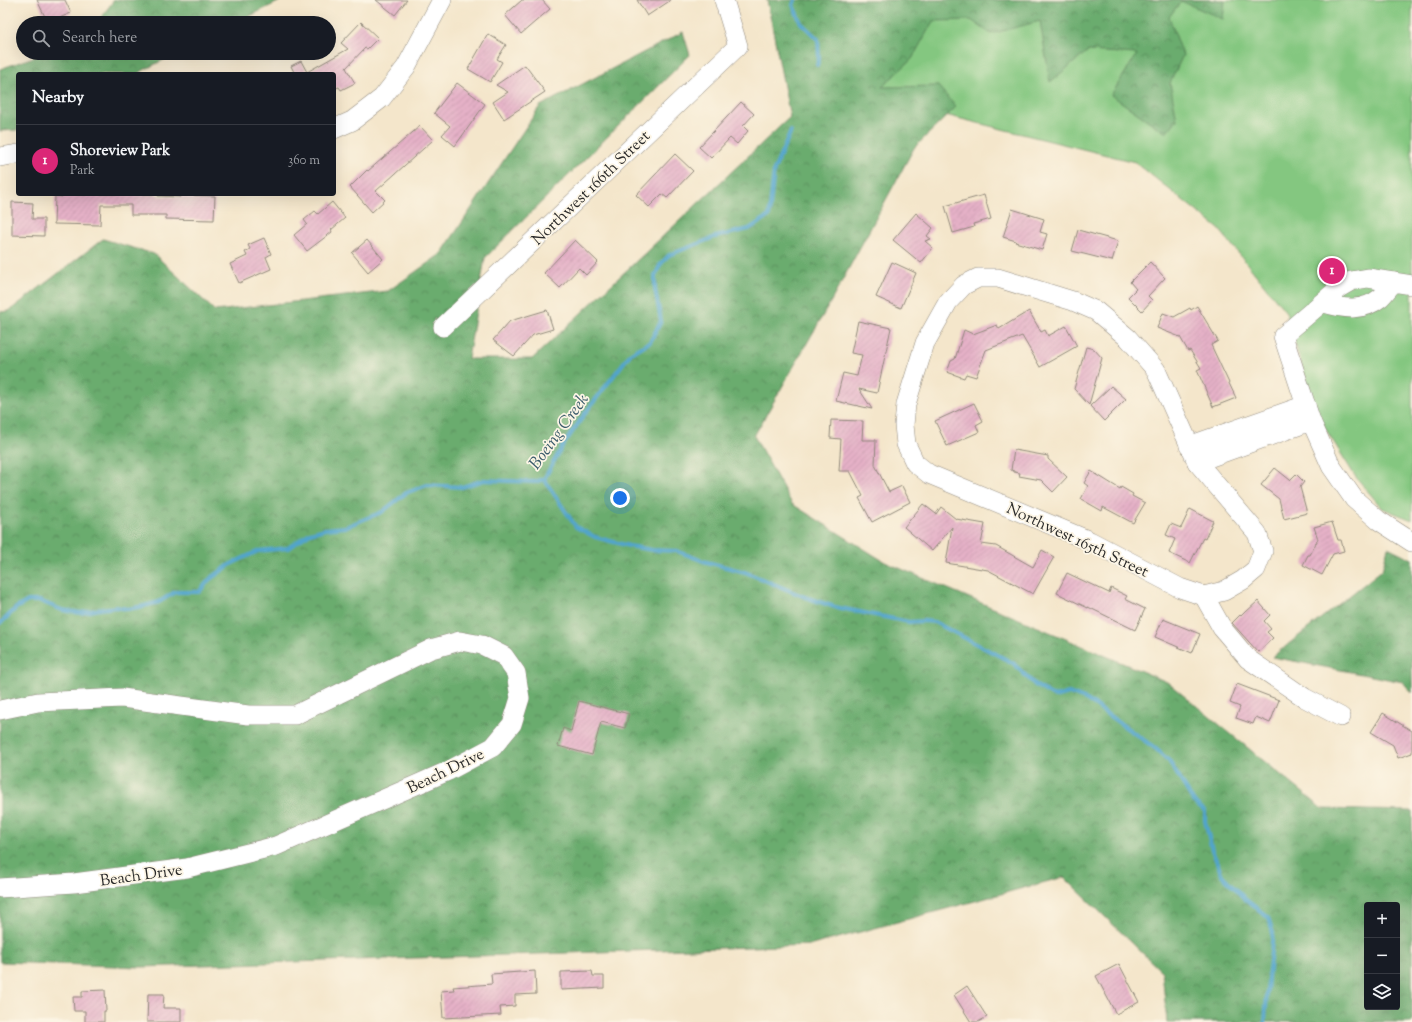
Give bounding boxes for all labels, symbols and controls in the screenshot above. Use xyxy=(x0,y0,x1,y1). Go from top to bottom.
search box xyxy=(16,16,336,60)
icon: search xyxy=(30,27,52,49)
text: Search here xyxy=(62,28,137,49)
text: Nearby xyxy=(32,86,84,110)
street label: Northwest 166th Street xyxy=(527,126,657,252)
text: Shoreview Park xyxy=(70,141,170,162)
text: 1 xyxy=(43,152,47,170)
text: 360 m xyxy=(288,152,320,170)
text: Park xyxy=(70,162,95,180)
pin: 1 xyxy=(1319,256,1345,286)
water label: Boeing Creek xyxy=(524,389,595,475)
your location xyxy=(610,488,630,508)
street label: Northwest 165th Street xyxy=(1002,498,1152,585)
street label: Beach Drive xyxy=(404,744,489,801)
street label: Beach Drive xyxy=(99,859,184,894)
map controls xyxy=(1364,902,1400,1010)
button: + xyxy=(1364,902,1400,938)
button: − xyxy=(1364,938,1400,974)
button: layers xyxy=(1364,974,1400,1010)

